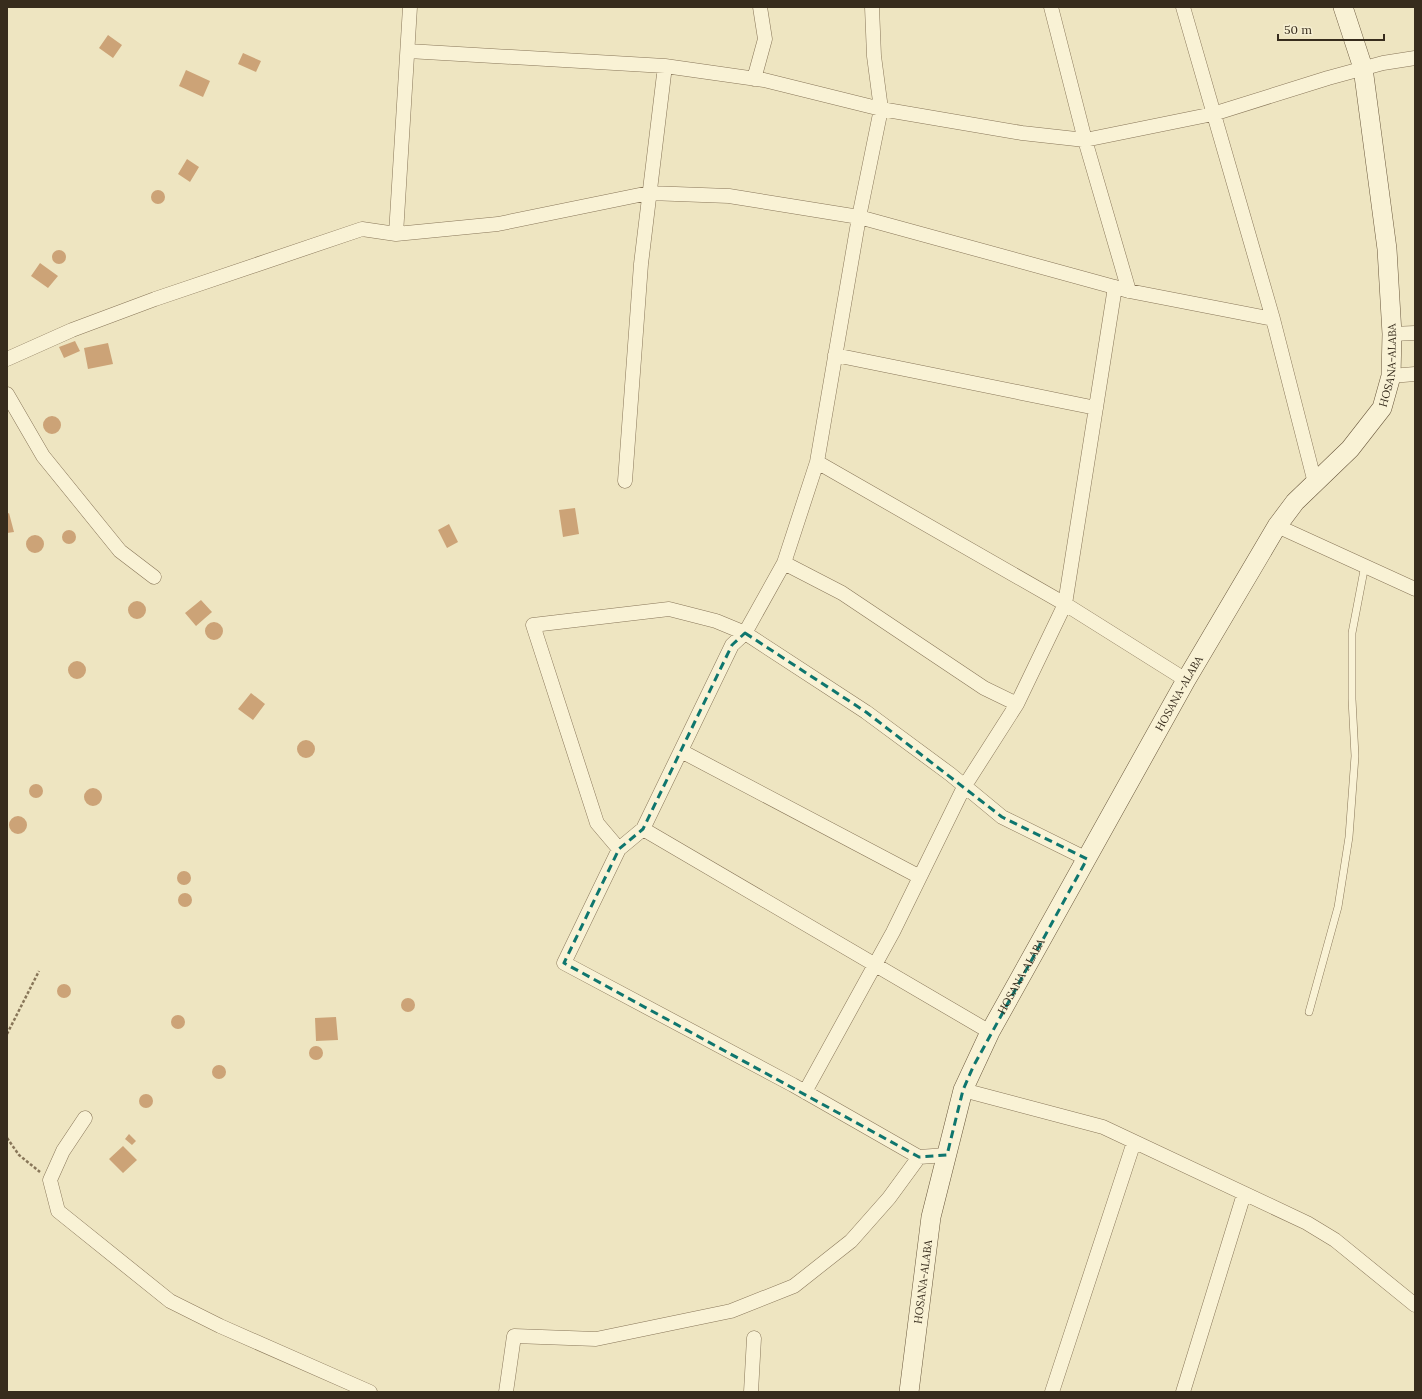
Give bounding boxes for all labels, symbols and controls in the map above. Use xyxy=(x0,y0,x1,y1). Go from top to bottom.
scale bar xyxy=(1278,16,1384,42)
text: 50 m xyxy=(1284,22,1312,37)
street label: HOSANA-ALABA xyxy=(1376,322,1399,409)
street label: HOSANA-ALABA xyxy=(1152,652,1206,734)
street label: HOSANA-ALABA xyxy=(994,935,1048,1017)
street label: HOSANA-ALABA xyxy=(911,1238,935,1325)

